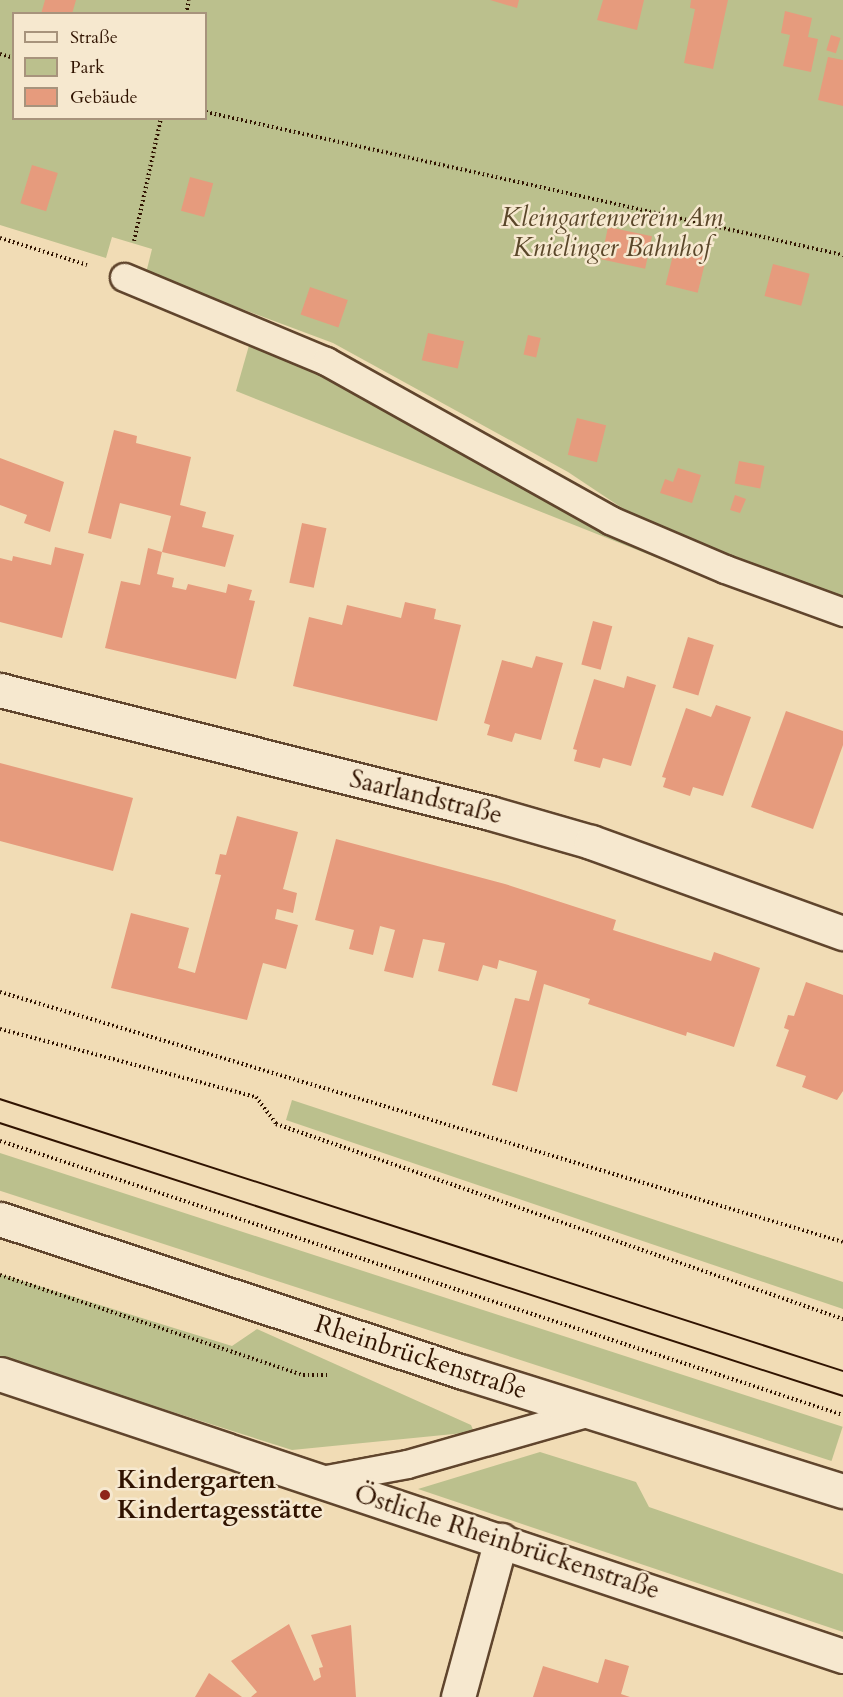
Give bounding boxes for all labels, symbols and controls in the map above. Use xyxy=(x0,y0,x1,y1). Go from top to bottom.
legend xyxy=(12,12,207,120)
text: Straße xyxy=(70,25,118,50)
text: Park xyxy=(70,55,105,80)
text: Gebäude xyxy=(70,85,138,110)
park label: Kleingartenverein Am Knielinger Bahnhof xyxy=(501,202,723,264)
street label: Saarlandstraße xyxy=(346,763,506,831)
street label: Rheinbrückenstraße xyxy=(311,1308,531,1406)
place label: Kindergarten Kindertagesstätte xyxy=(117,1464,323,1526)
street label: Östliche Rheinbrückenstraße xyxy=(350,1478,664,1606)
marker: Kindergarten Kindertagesstätte xyxy=(98,1488,112,1502)

